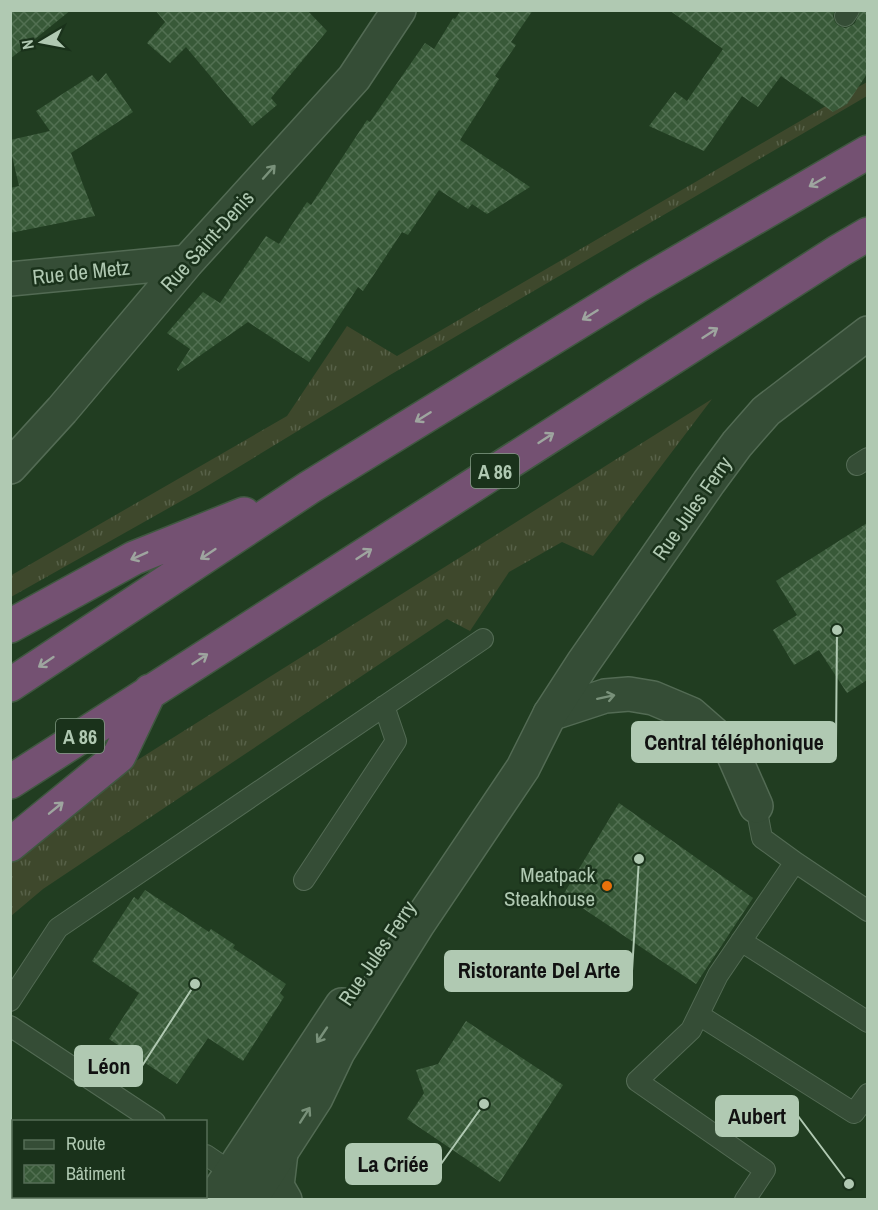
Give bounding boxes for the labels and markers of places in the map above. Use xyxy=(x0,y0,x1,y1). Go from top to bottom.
callout: Central téléphonique xyxy=(632,722,836,762)
place label: Meatpack Steakhouse xyxy=(504,860,595,913)
marker: Meatpack Steakhouse xyxy=(600,879,614,893)
callout: Ristorante Del Arte xyxy=(445,951,632,991)
callout: Léon xyxy=(75,1046,142,1086)
callout: Aubert xyxy=(716,1096,798,1136)
callout: La Criée xyxy=(346,1144,441,1184)

